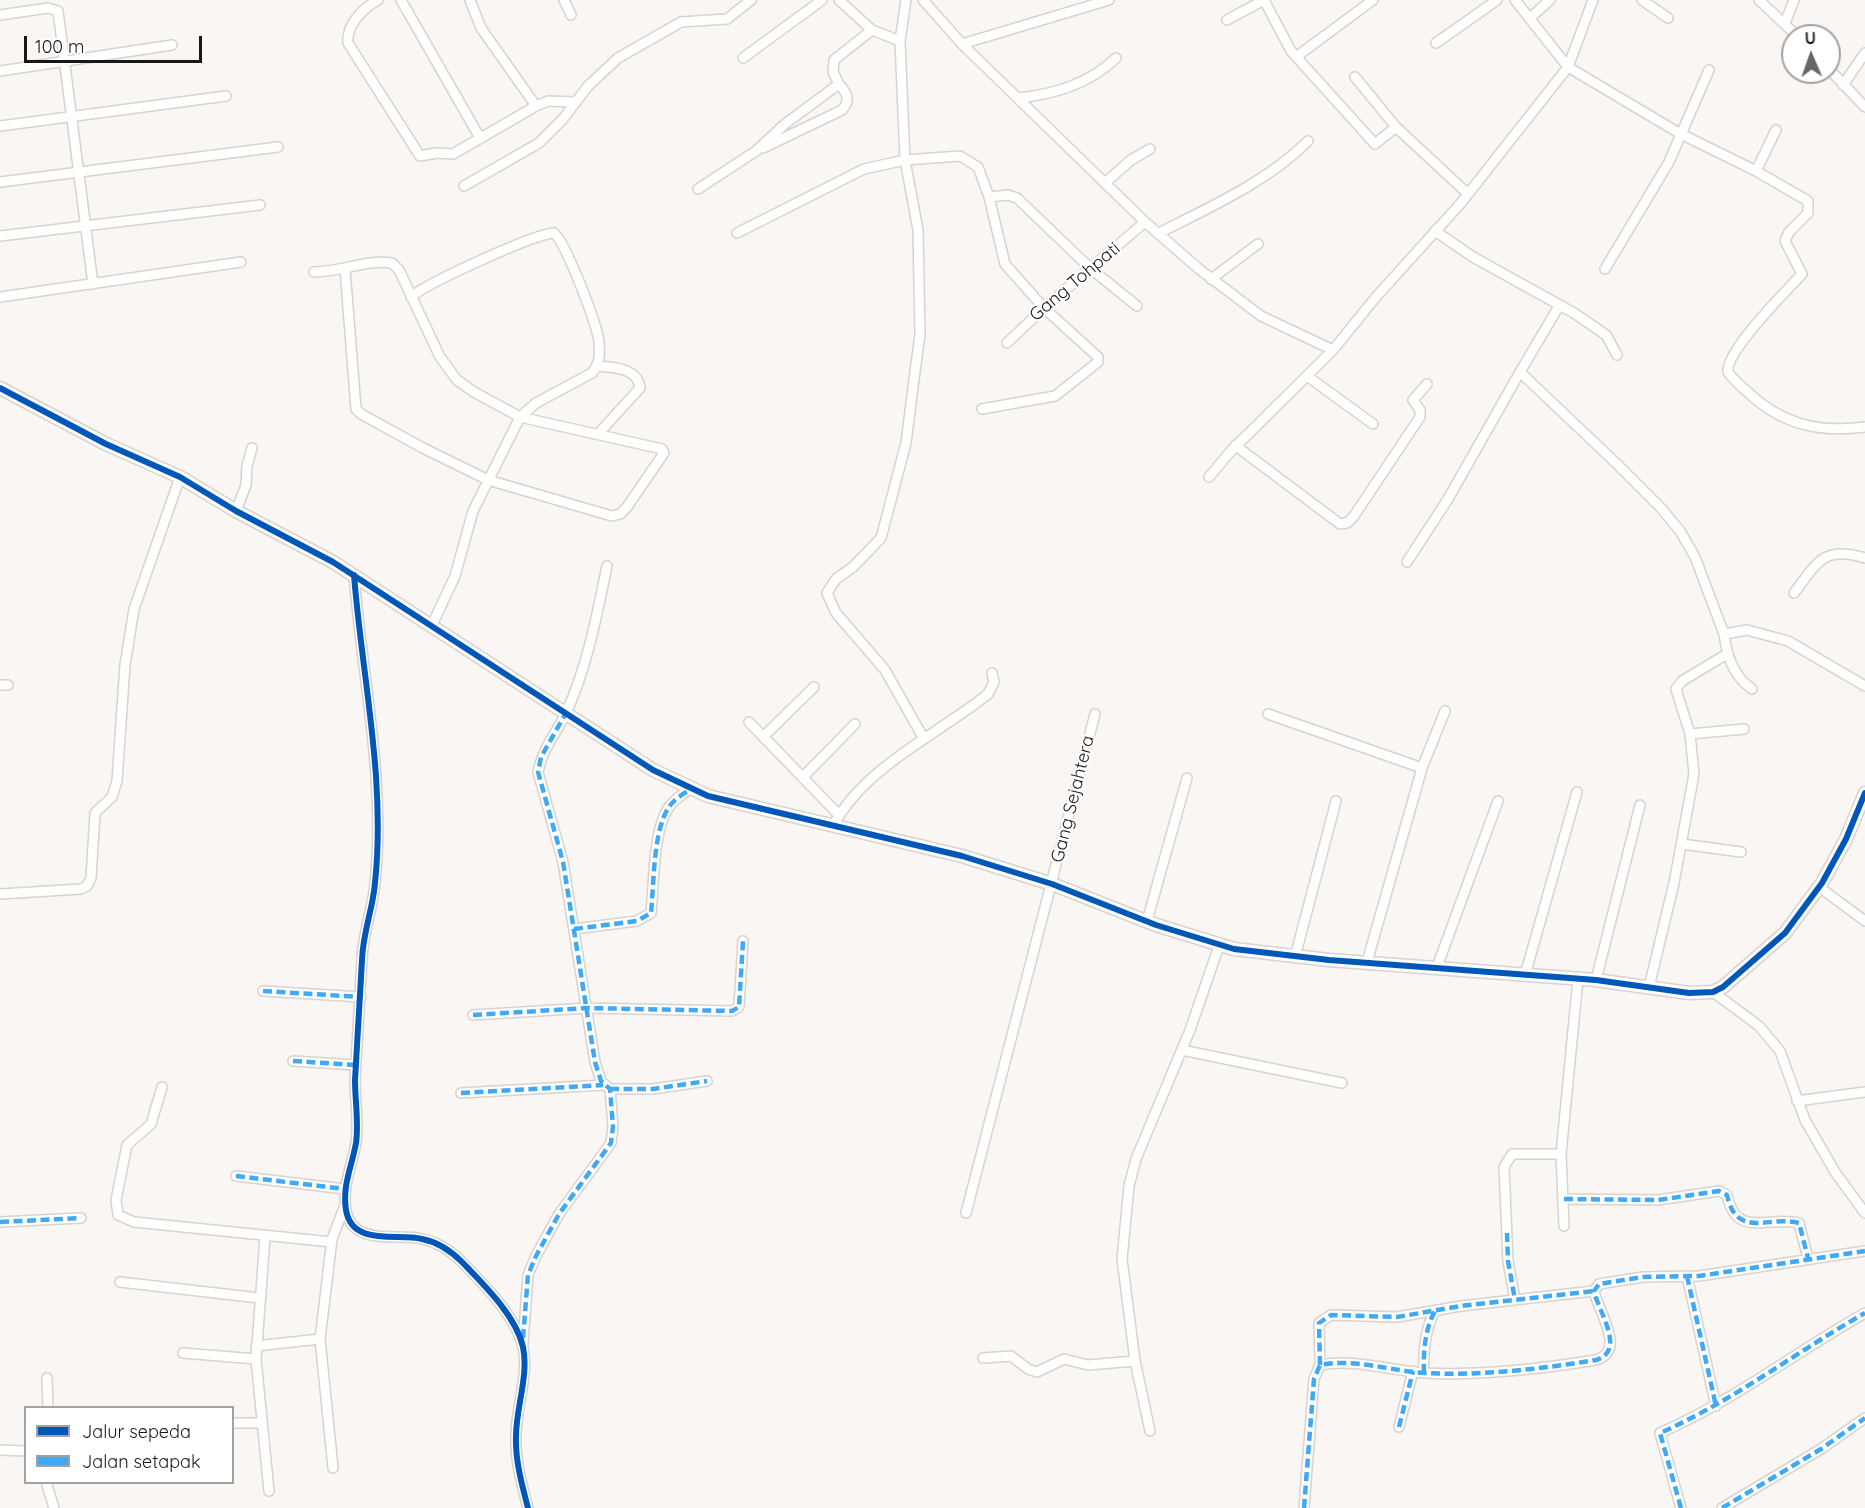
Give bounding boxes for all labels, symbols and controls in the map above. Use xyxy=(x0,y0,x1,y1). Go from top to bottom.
scale bar xyxy=(27,24,206,62)
north arrow xyxy=(1781,24,1841,84)
text: U xyxy=(1804,28,1816,48)
text: 100 m xyxy=(35,35,84,58)
street label: Gang Tohpati xyxy=(1025,238,1125,326)
street label: Gang Sejahtera xyxy=(1047,733,1099,865)
legend xyxy=(24,1406,234,1484)
text: Jalur sepeda xyxy=(82,1420,191,1443)
text: Jalan setapak xyxy=(82,1450,201,1473)

